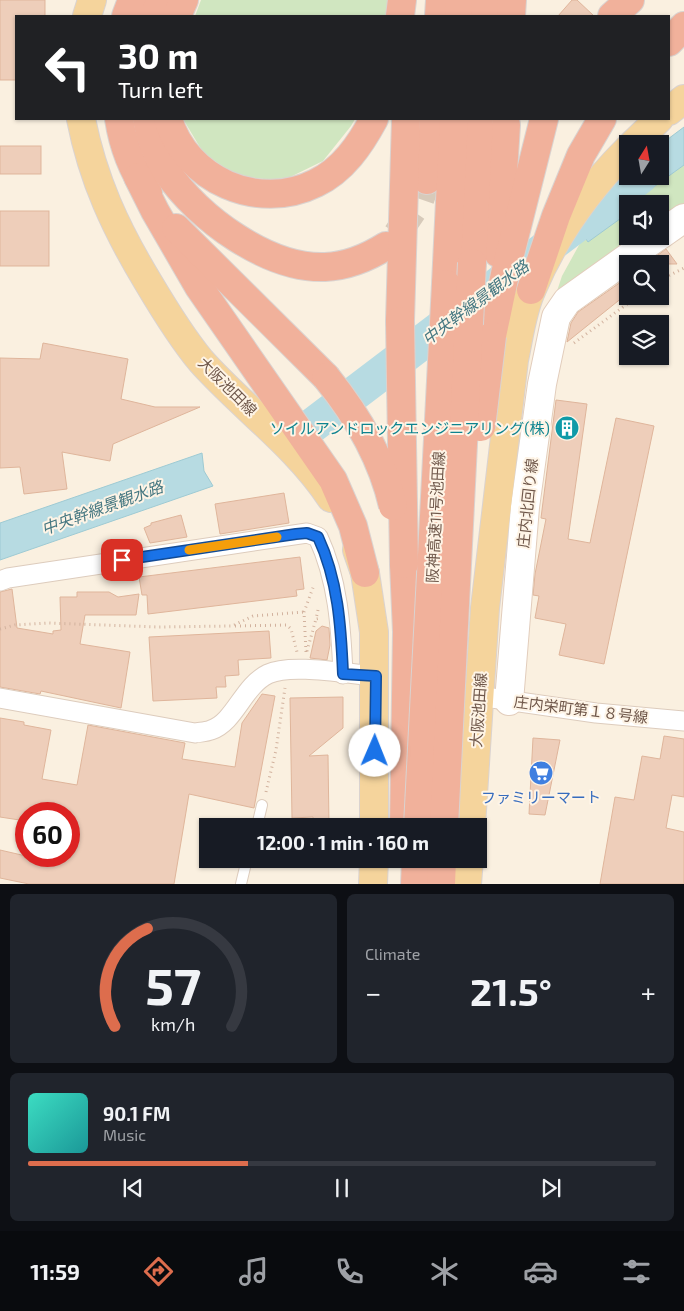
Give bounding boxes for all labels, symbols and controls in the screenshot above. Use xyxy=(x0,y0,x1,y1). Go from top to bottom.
text: 30 m xyxy=(118,34,198,76)
icon: left xyxy=(35,35,100,100)
text: Turn left xyxy=(118,76,203,102)
north arrow xyxy=(619,135,669,185)
map controls xyxy=(619,135,669,365)
button: sound xyxy=(619,195,669,245)
water label: 中央幹線景観水路 xyxy=(418,255,533,348)
button: search xyxy=(619,255,669,305)
button: layers xyxy=(619,315,669,365)
street label: 大阪池田線 xyxy=(195,353,261,419)
building icon: ソイルアンドロックエンジニアリング(株) xyxy=(554,415,580,441)
place label: ソイルアンドロックエンジニアリング(株) xyxy=(270,419,550,437)
street label: 阪神高速11号池田線 xyxy=(423,451,447,583)
street label: 庄内北回り線 xyxy=(513,457,541,549)
water label: 中央幹線景観水路 xyxy=(39,476,167,538)
pin xyxy=(101,539,143,581)
icon: arrive xyxy=(108,546,136,574)
street label: 大阪池田線 xyxy=(466,672,490,748)
street label: 庄内栄町第１８号線 xyxy=(513,692,649,726)
position arrow xyxy=(348,724,400,776)
supermarket icon: ファミリーマート xyxy=(528,760,554,786)
place label: ファミリーマート xyxy=(481,788,601,806)
speed limit sign: 60 xyxy=(15,802,80,867)
text: 12:00 · 1 min · 160 m xyxy=(257,831,429,854)
text: Climate xyxy=(365,944,420,963)
text: 57 xyxy=(145,953,202,1015)
text: 21.5° xyxy=(470,968,552,1014)
text: − xyxy=(365,975,381,1009)
text: + xyxy=(641,975,656,1009)
text: km/h xyxy=(151,1013,196,1035)
text: 90.1 FM xyxy=(103,1102,170,1125)
text: Music xyxy=(103,1125,146,1144)
icon: previous xyxy=(119,1174,147,1202)
icon: pause xyxy=(328,1174,356,1202)
icon: next xyxy=(537,1174,565,1202)
icon: directions xyxy=(141,1254,176,1289)
icon: music xyxy=(236,1254,271,1289)
icon: phone xyxy=(332,1254,367,1289)
icon: climate xyxy=(427,1254,462,1289)
icon: car xyxy=(523,1254,558,1289)
icon: filters xyxy=(619,1254,654,1289)
text: 11:59 xyxy=(30,1258,80,1284)

